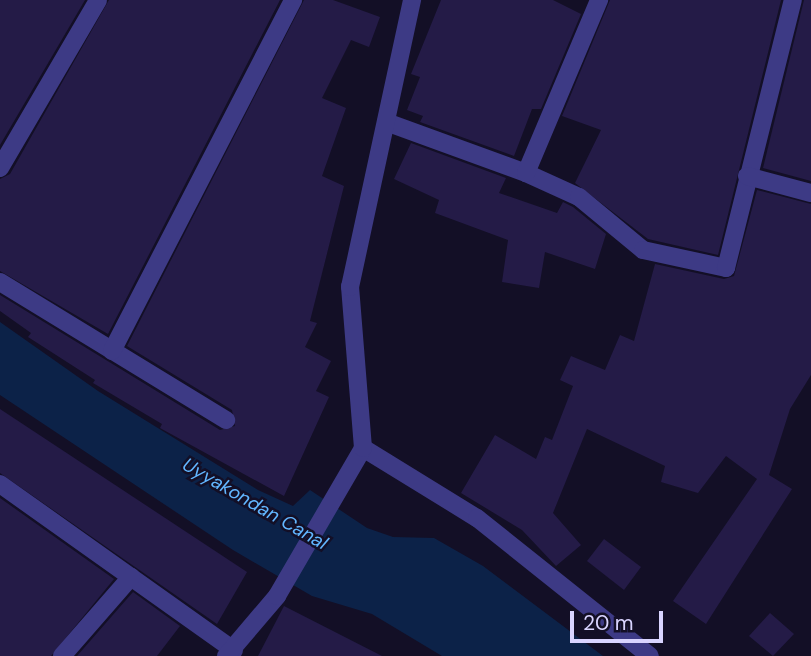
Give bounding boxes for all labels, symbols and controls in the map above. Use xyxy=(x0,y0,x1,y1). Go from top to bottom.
water label: Uyyakondan Canal xyxy=(178,453,332,555)
scale bar xyxy=(573,596,666,640)
text: 20 m xyxy=(583,609,634,637)

